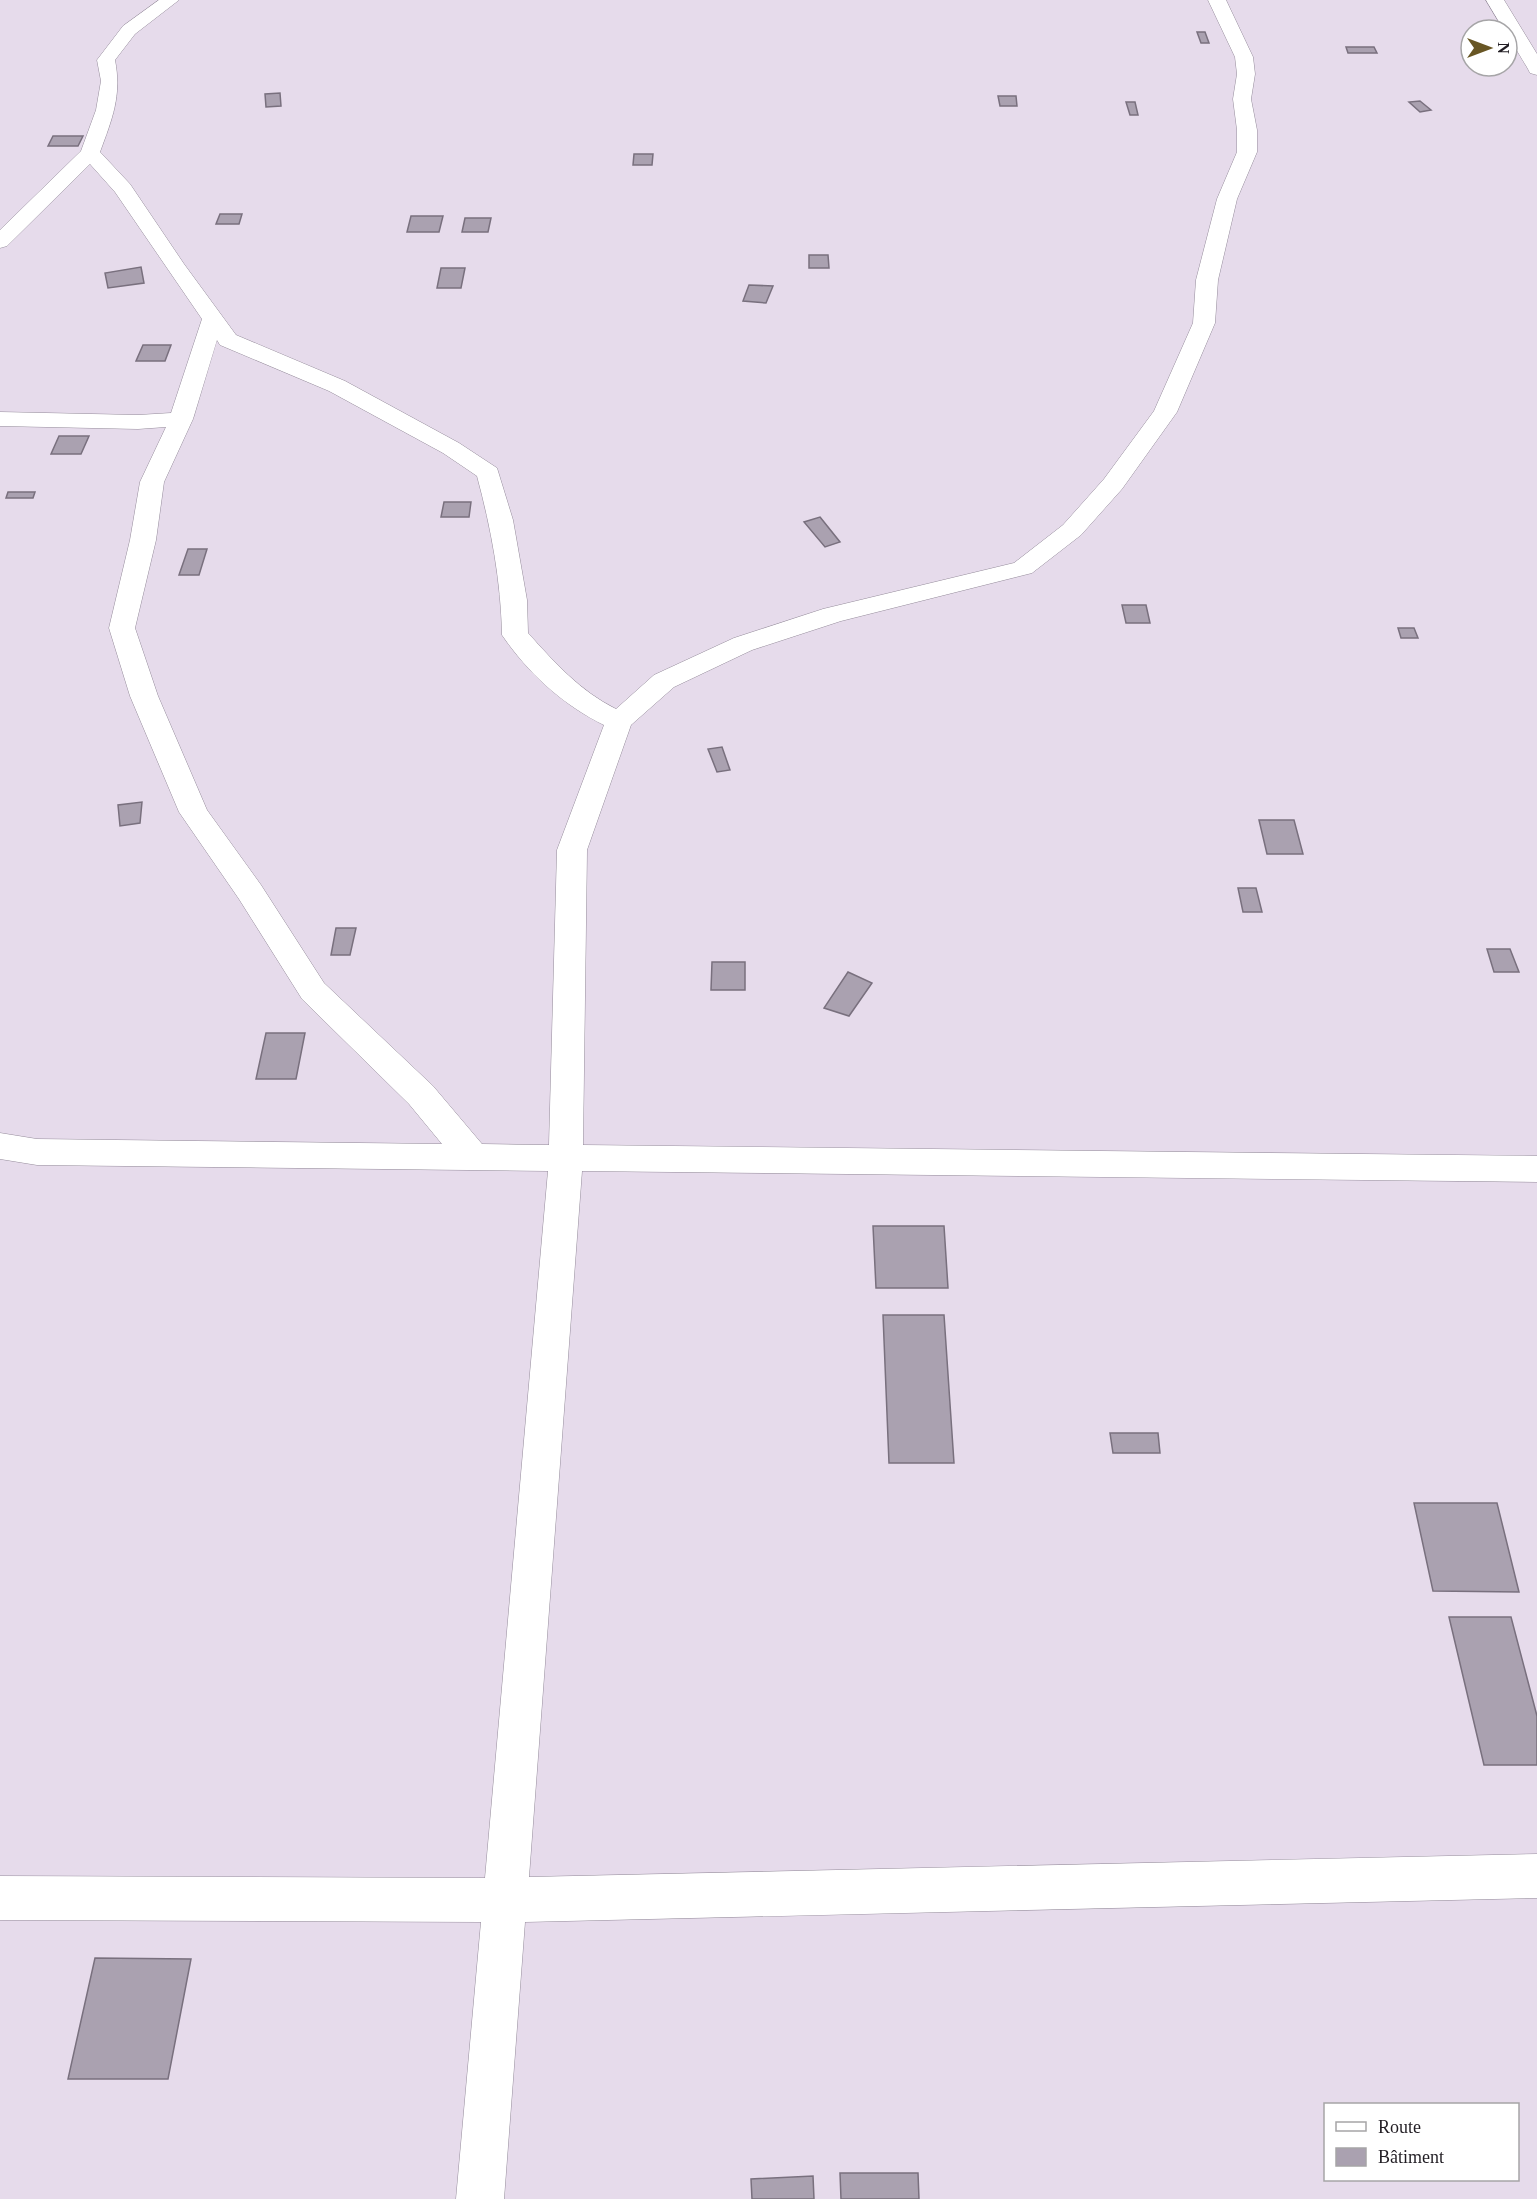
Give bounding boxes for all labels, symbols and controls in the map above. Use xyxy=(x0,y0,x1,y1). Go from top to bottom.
north arrow xyxy=(1459,18,1519,78)
text: N xyxy=(1495,42,1512,54)
legend xyxy=(1324,2103,1519,2181)
text: Route xyxy=(1378,2117,1421,2137)
text: Bâtiment xyxy=(1378,2147,1444,2167)

